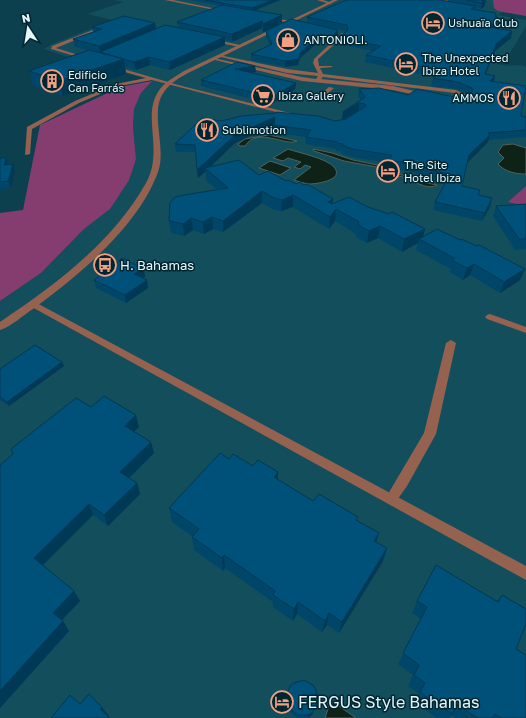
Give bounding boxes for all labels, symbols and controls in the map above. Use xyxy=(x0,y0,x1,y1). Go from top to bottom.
north arrow xyxy=(8,8,48,48)
hotel icon: Ushuaïa Club xyxy=(420,10,446,36)
text: N xyxy=(20,11,31,25)
place label: Ushuaïa Club xyxy=(448,16,518,29)
shop icon: ANTONIOLI. xyxy=(275,27,301,53)
place label: ANTONIOLI. xyxy=(304,33,367,46)
hotel icon: The Unexpected Ibiza Hotel xyxy=(393,51,419,77)
place label: The Unexpected Ibiza Hotel xyxy=(422,51,508,77)
building icon: Edificio Can Farrás xyxy=(39,68,65,94)
place label: Edificio Can Farrás xyxy=(68,68,124,94)
supermarket icon: Ibiza Gallery xyxy=(250,83,276,109)
restaurant icon: AMMOS xyxy=(496,85,522,111)
place label: Ibiza Gallery xyxy=(278,89,344,102)
place label: AMMOS xyxy=(453,91,494,104)
restaurant icon: Sublimotion xyxy=(194,117,220,143)
place label: Sublimotion xyxy=(222,123,286,136)
hotel icon: The Site Hotel Ibiza xyxy=(375,158,401,184)
place label: The Site Hotel Ibiza xyxy=(404,158,461,184)
bus stop icon: H. Bahamas xyxy=(92,252,118,278)
place label: H. Bahamas xyxy=(120,257,194,273)
hotel icon: FERGUS Style Bahamas xyxy=(269,689,295,715)
place label: FERGUS Style Bahamas xyxy=(298,692,480,712)

